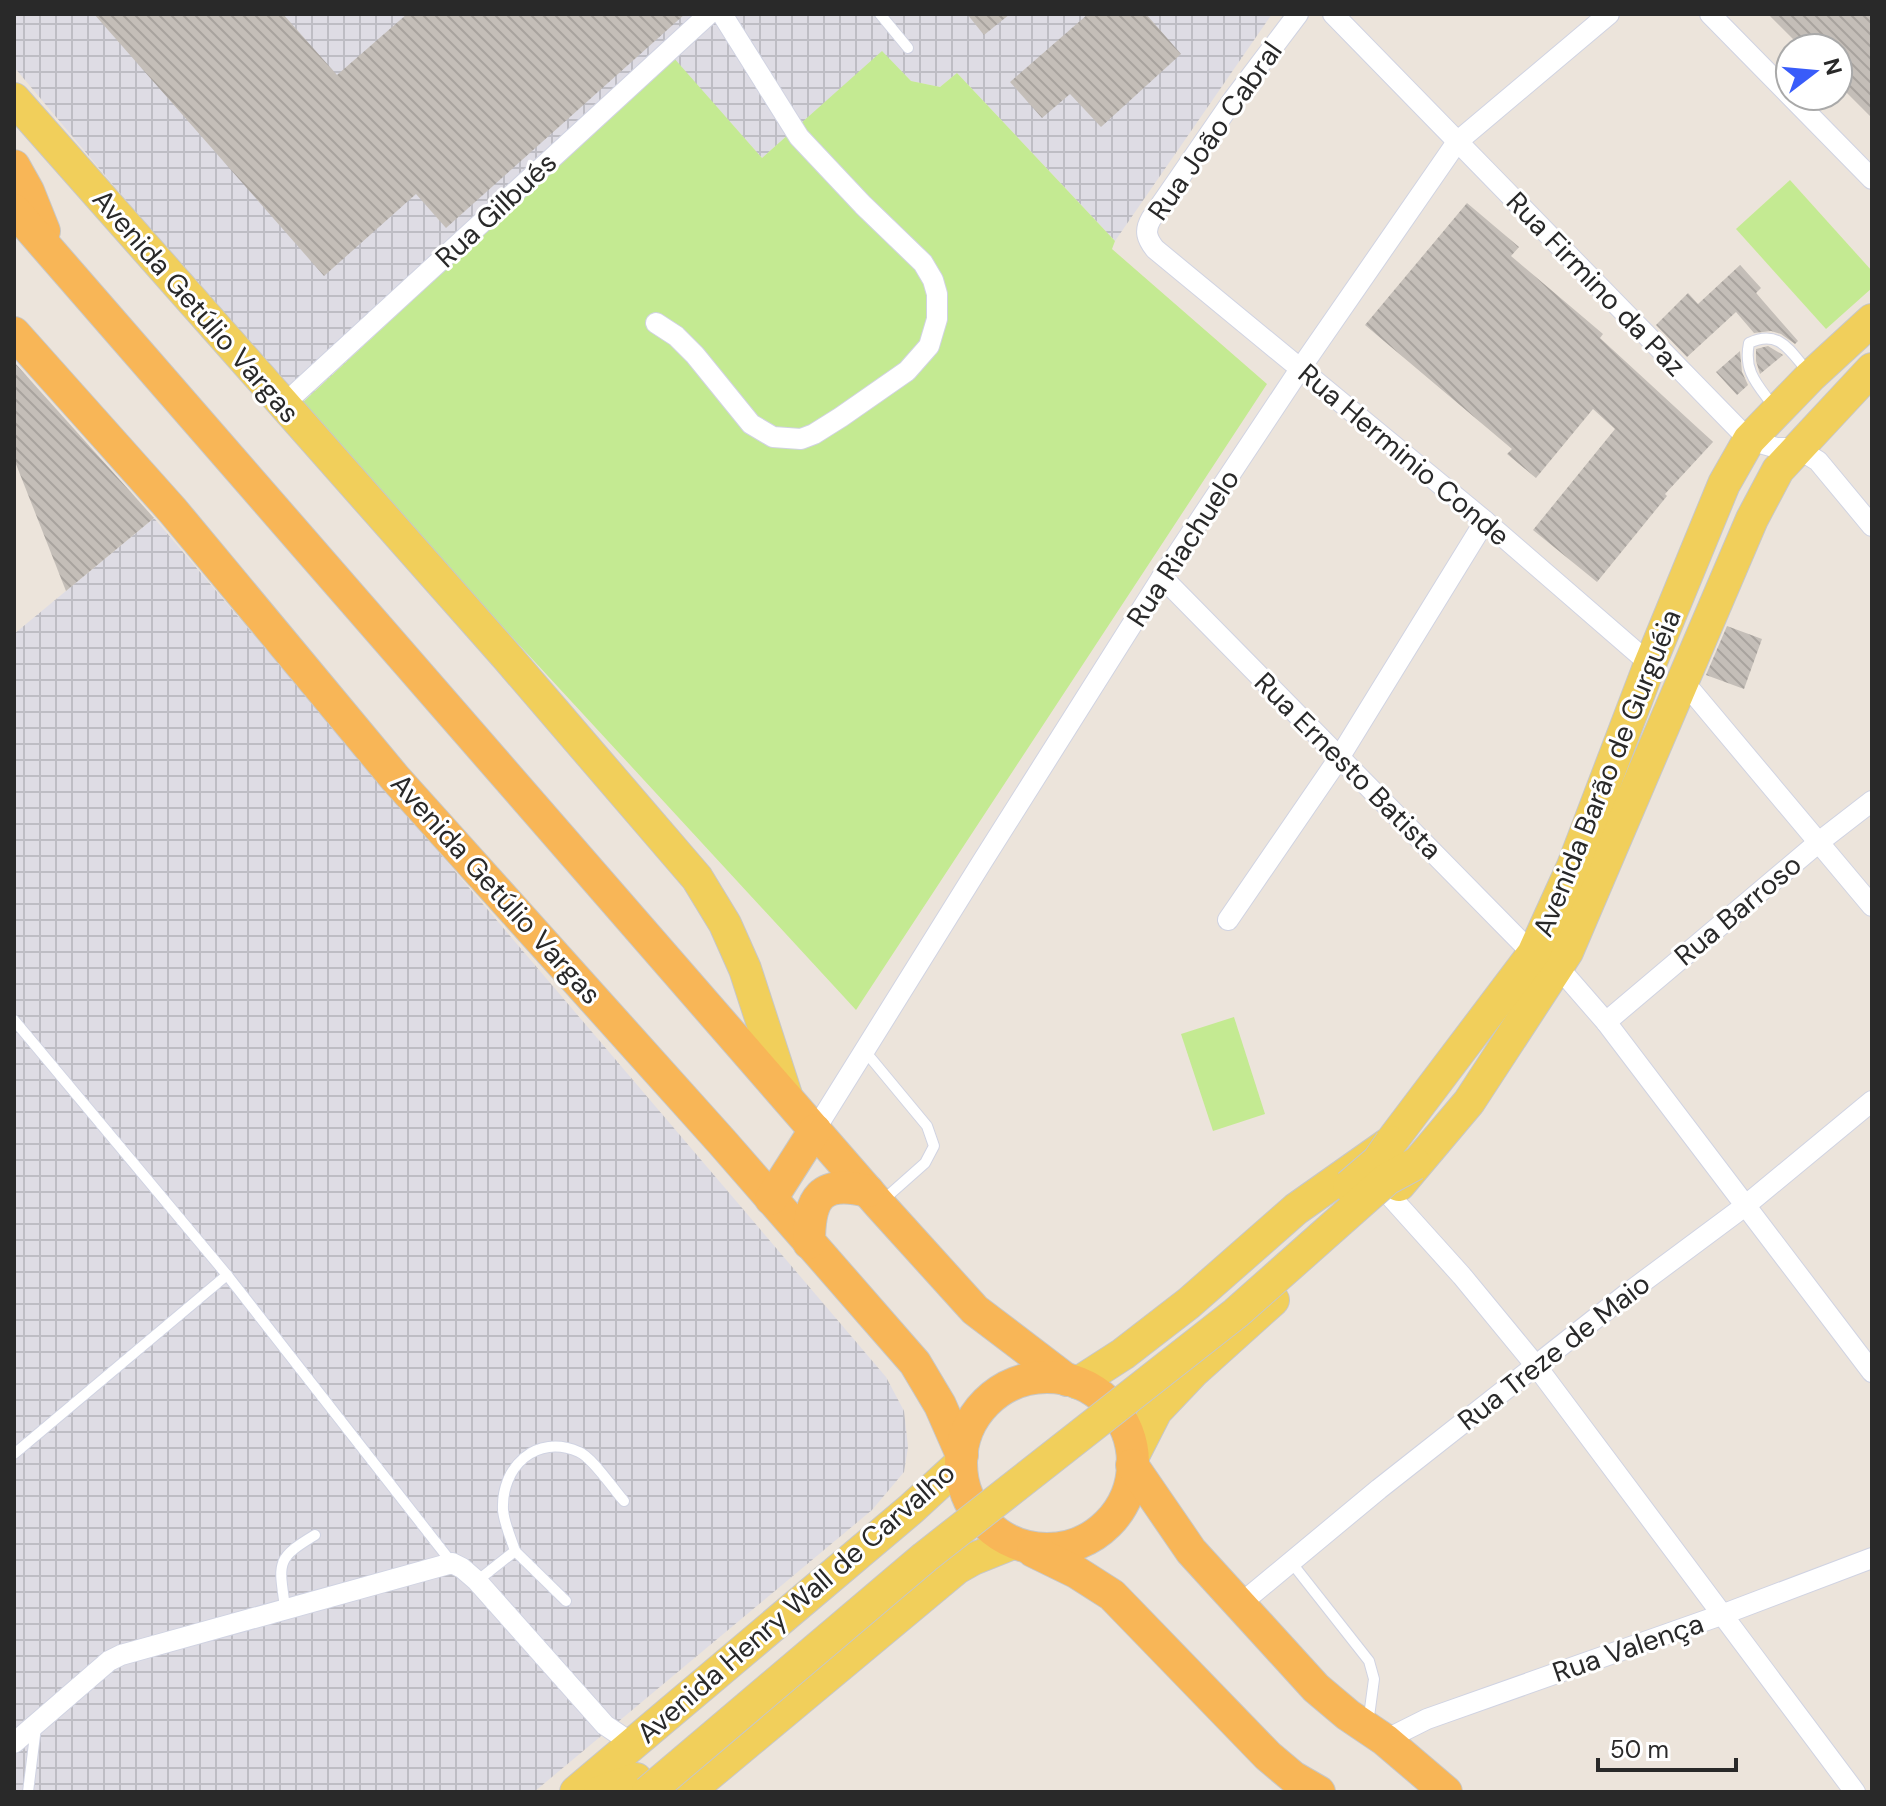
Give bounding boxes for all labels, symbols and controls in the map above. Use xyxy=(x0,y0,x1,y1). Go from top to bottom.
north arrow xyxy=(1774,32,1854,112)
street label: Rua João Cabral xyxy=(1140,34,1290,228)
text: N xyxy=(1817,55,1849,78)
street label: Rua Gilbués xyxy=(427,144,565,276)
street label: Avenida Getúlio Vargas xyxy=(84,181,308,431)
street label: Rua Firmino da Paz xyxy=(1498,184,1694,384)
street label: Rua Herminio Conde xyxy=(1290,356,1518,554)
street label: Rua Riachuelo xyxy=(1118,462,1248,634)
street label: Avenida Barão de Gurguéia xyxy=(1524,604,1690,942)
street label: Rua Ernesto Batista xyxy=(1246,664,1450,868)
street label: Avenida Getúlio Vargas xyxy=(382,766,610,1012)
street label: Rua Barroso xyxy=(1667,846,1809,974)
street label: Rua Treze de Maio xyxy=(1450,1265,1658,1439)
street label: Avenida Henry Wall de Carvalho xyxy=(629,1454,963,1752)
street label: Rua Valença xyxy=(1548,1605,1708,1691)
scale bar xyxy=(1598,1722,1736,1772)
text: 50 m xyxy=(1610,1734,1669,1765)

